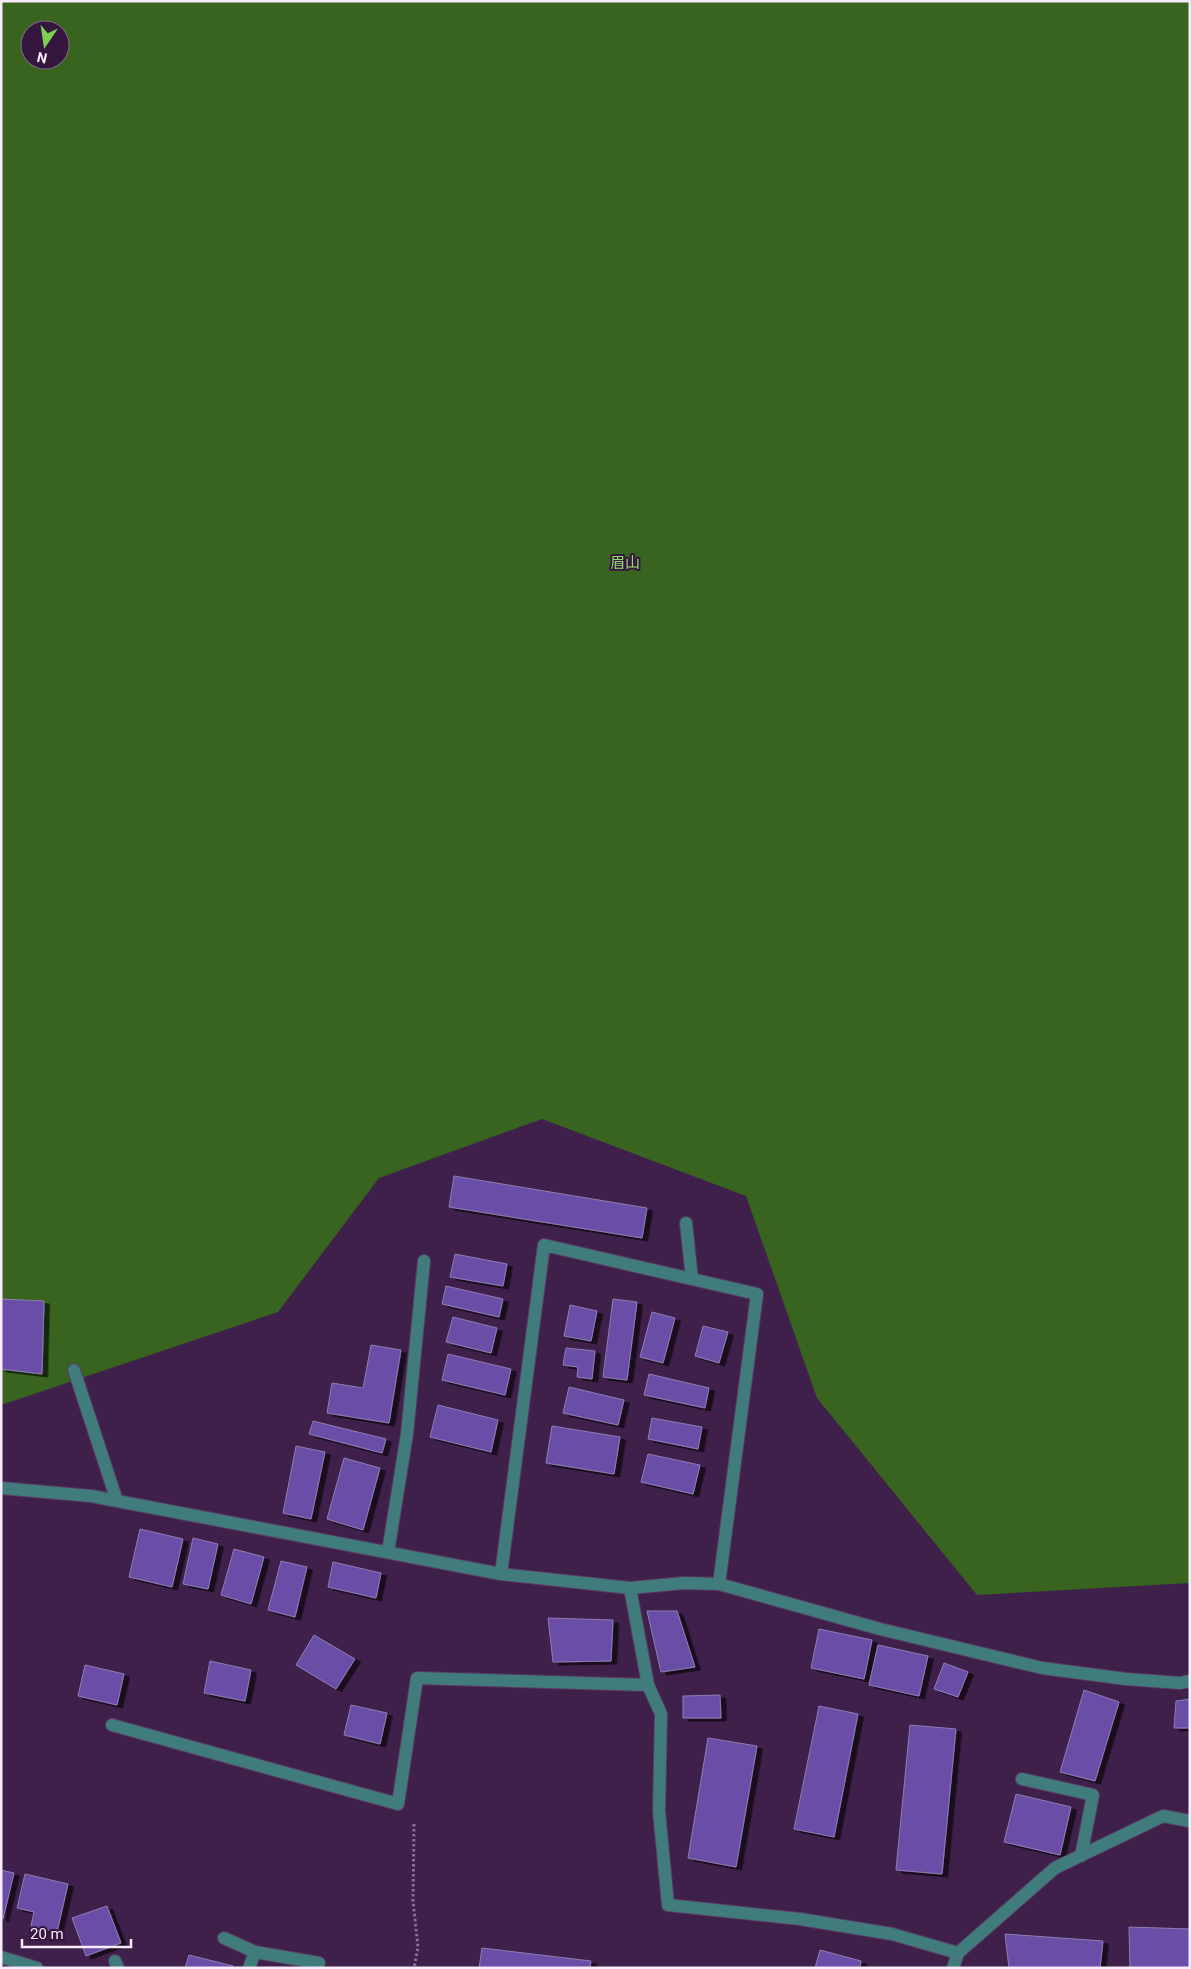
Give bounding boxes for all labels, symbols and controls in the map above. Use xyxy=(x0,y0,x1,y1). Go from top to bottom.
north arrow xyxy=(20,20,70,70)
text: N xyxy=(35,49,49,67)
park label: 眉山 xyxy=(610,554,640,572)
scale bar xyxy=(22,1916,131,1948)
text: 20 m xyxy=(30,1925,64,1943)

